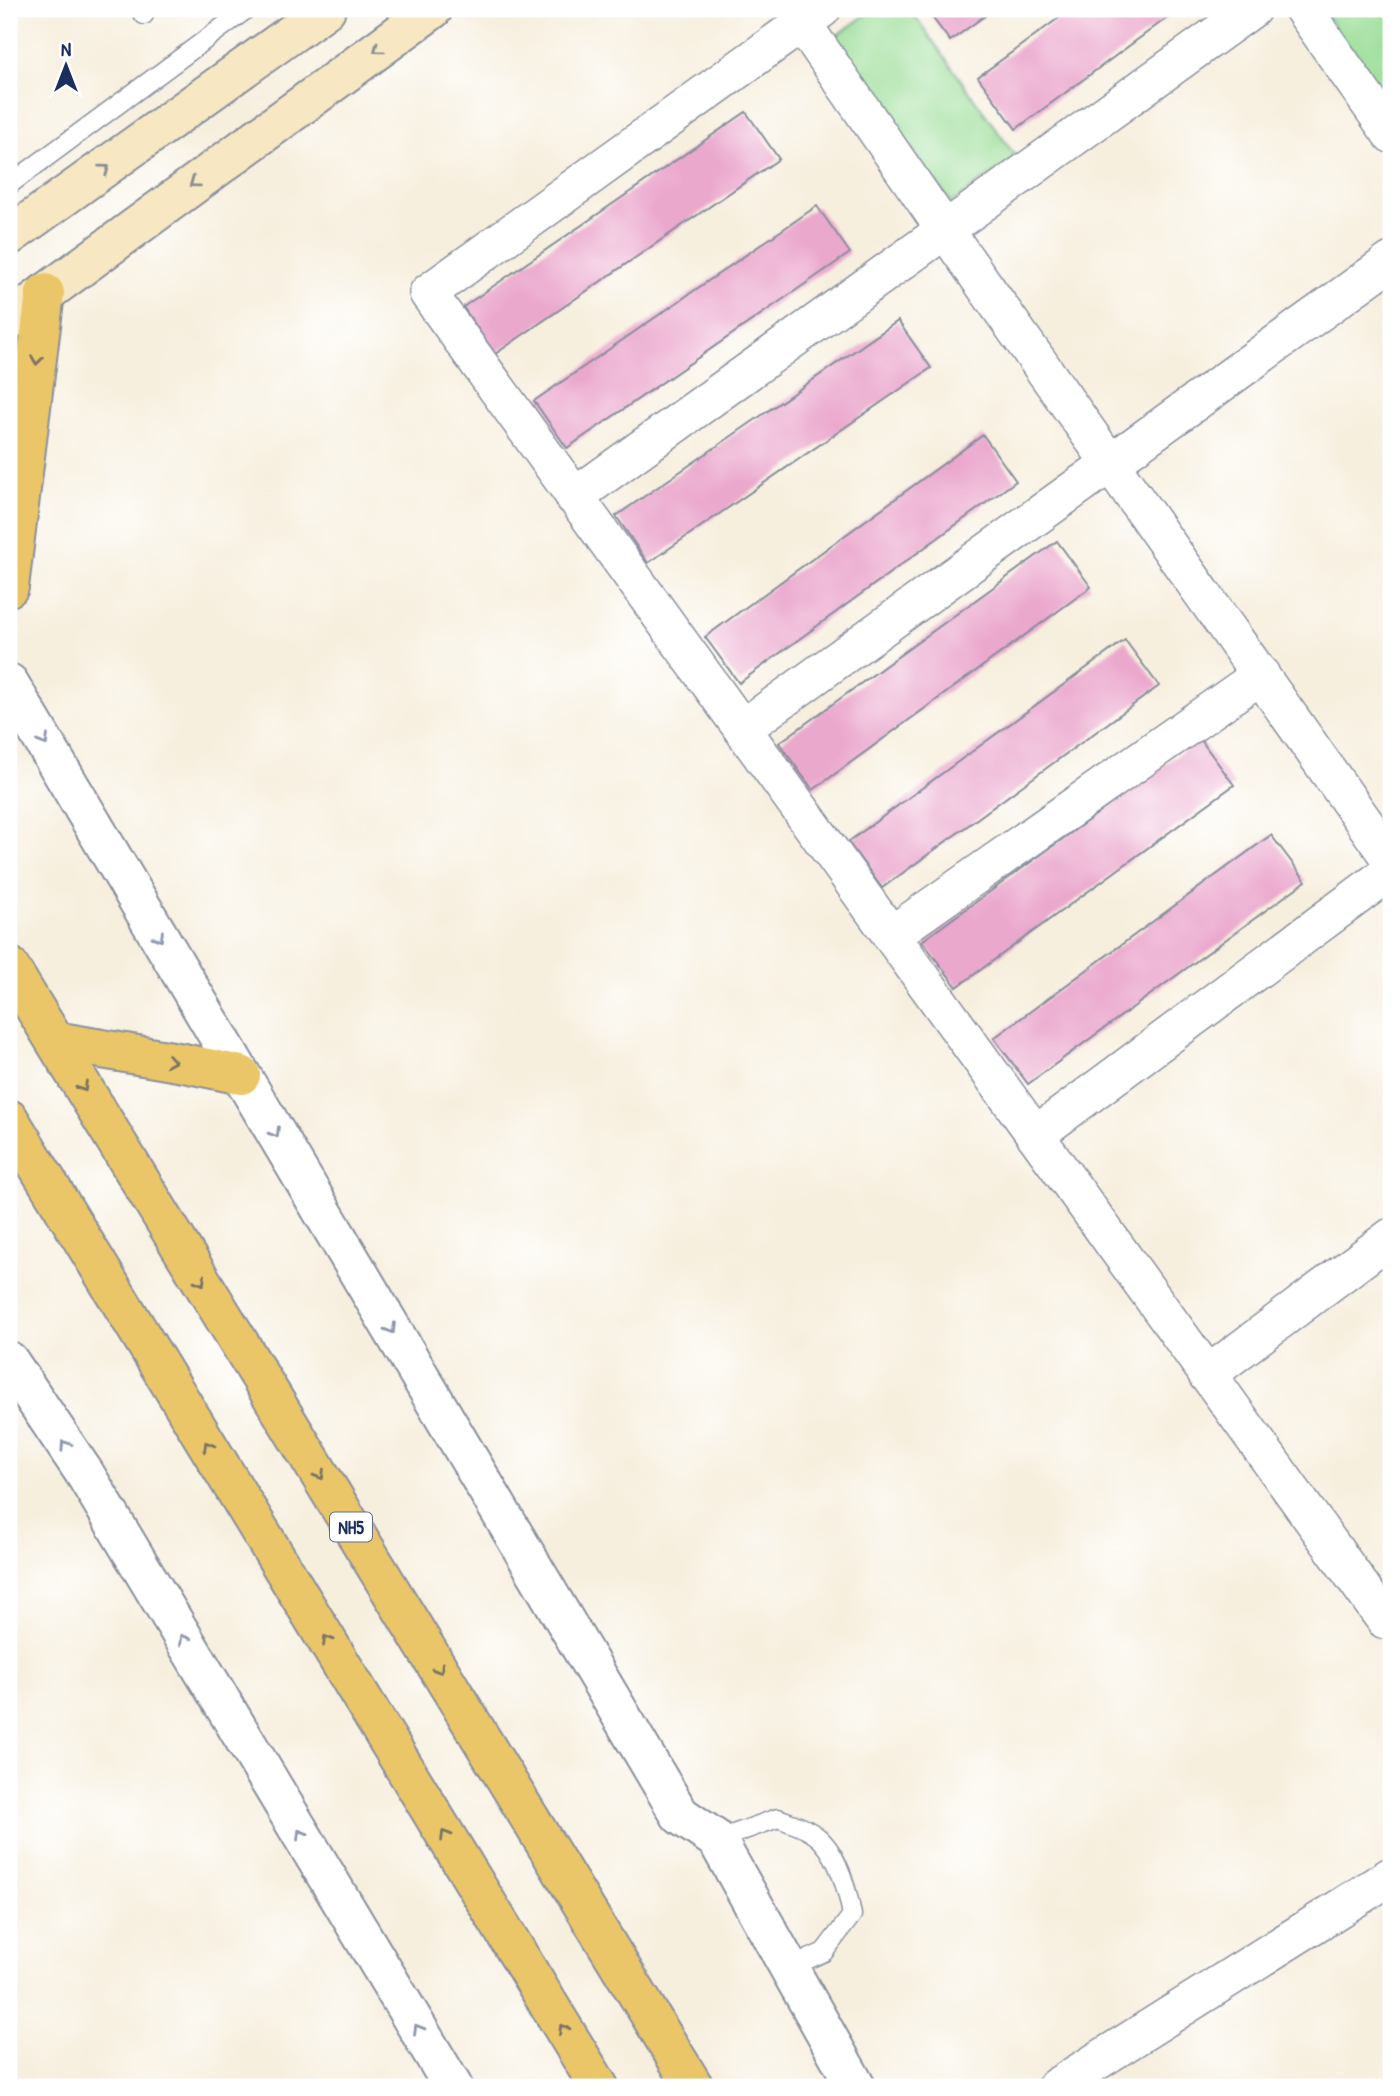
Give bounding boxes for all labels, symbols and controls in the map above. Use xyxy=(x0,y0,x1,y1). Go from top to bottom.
north arrow xyxy=(32,32,102,102)
text: N xyxy=(61,36,71,62)
one-way arrow xyxy=(373,41,386,53)
one-way arrow xyxy=(97,165,110,177)
one-way arrow xyxy=(189,175,202,188)
one-way arrow xyxy=(29,355,44,366)
one-way arrow xyxy=(35,734,48,747)
one-way arrow xyxy=(151,930,164,943)
one-way arrow xyxy=(165,1053,176,1068)
one-way arrow xyxy=(74,1079,87,1092)
one-way arrow xyxy=(267,1125,280,1138)
one-way arrow xyxy=(193,1273,206,1286)
one-way arrow xyxy=(383,1321,396,1334)
one-way arrow xyxy=(61,1439,74,1452)
one-way arrow xyxy=(204,1441,217,1454)
one-way arrow xyxy=(312,1467,325,1480)
road number: NH5 xyxy=(330,1512,372,1542)
one-way arrow xyxy=(179,1633,192,1646)
one-way arrow xyxy=(322,1635,335,1648)
one-way arrow xyxy=(430,1662,443,1675)
one-way arrow xyxy=(296,1828,309,1841)
one-way arrow xyxy=(440,1829,453,1842)
one-way arrow xyxy=(413,2023,426,2036)
one-way arrow xyxy=(559,2024,572,2037)

